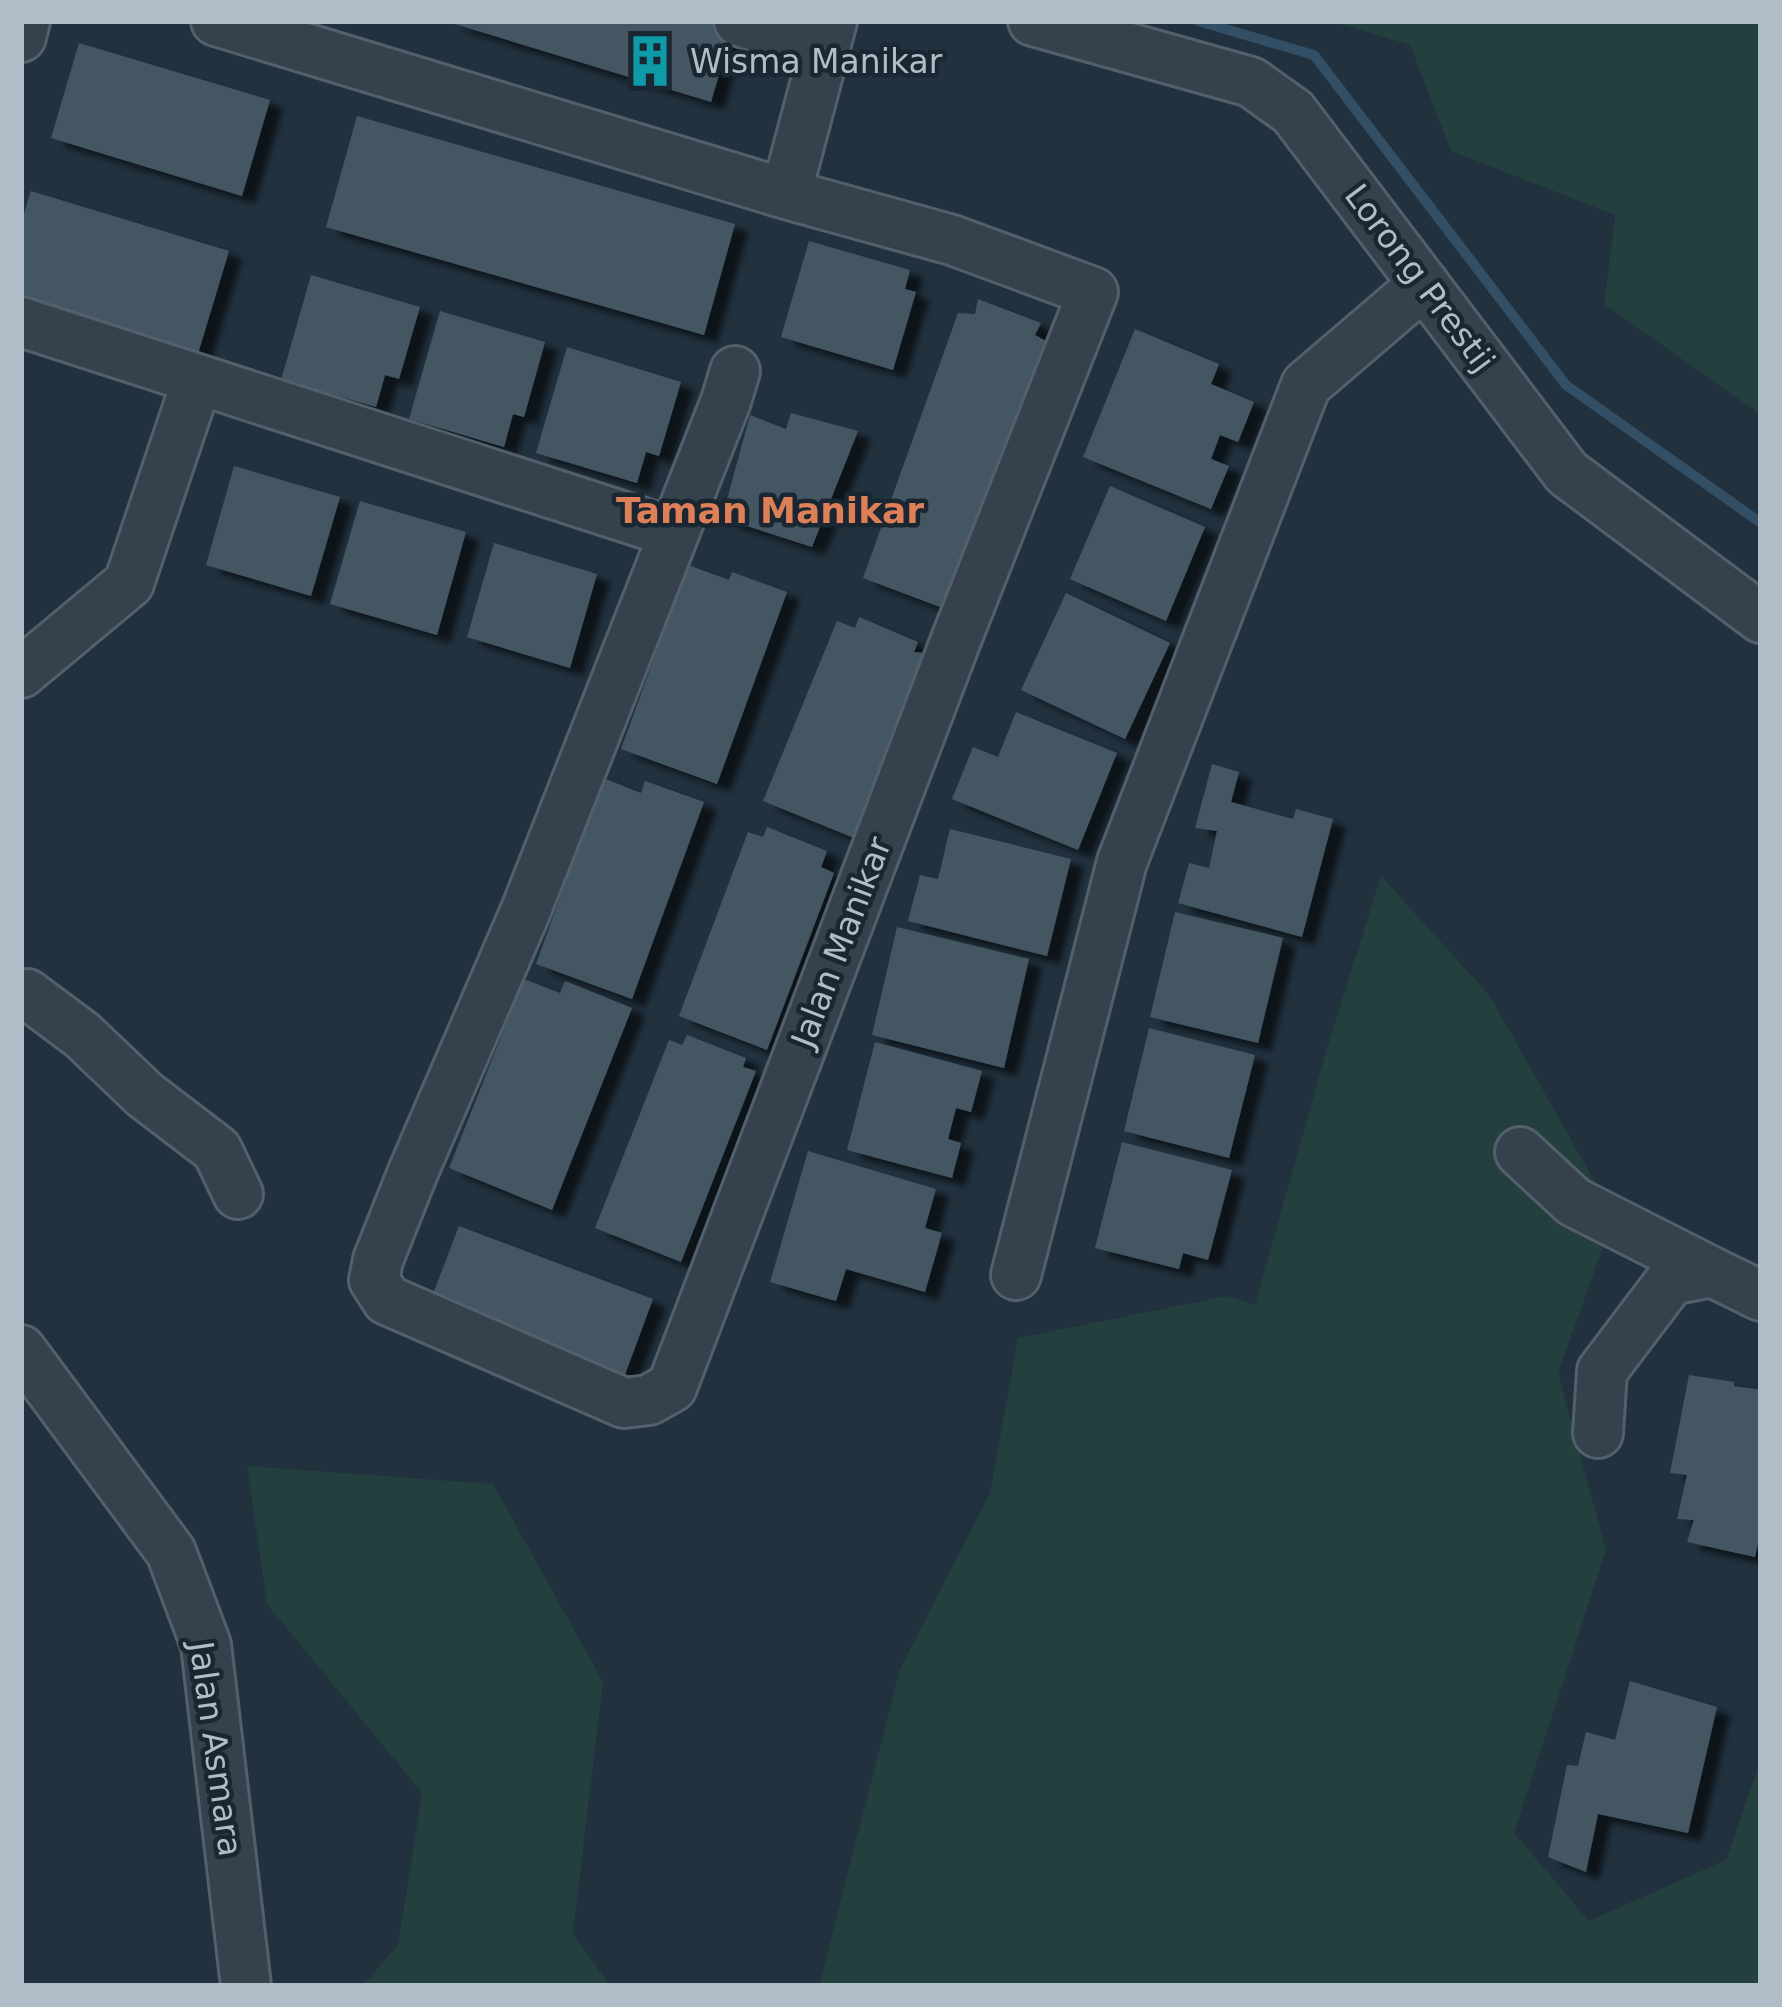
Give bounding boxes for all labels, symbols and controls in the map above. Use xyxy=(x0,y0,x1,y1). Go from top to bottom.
building icon: Wisma Manikar xyxy=(621,32,679,90)
place label: Wisma Manikar xyxy=(690,42,943,81)
street label: Lorong Prestij xyxy=(1337,177,1503,379)
district label: Taman Manikar xyxy=(616,490,924,531)
street label: Jalan Manikar xyxy=(782,831,899,1054)
street label: Jalan Asmara xyxy=(181,1637,250,1859)

